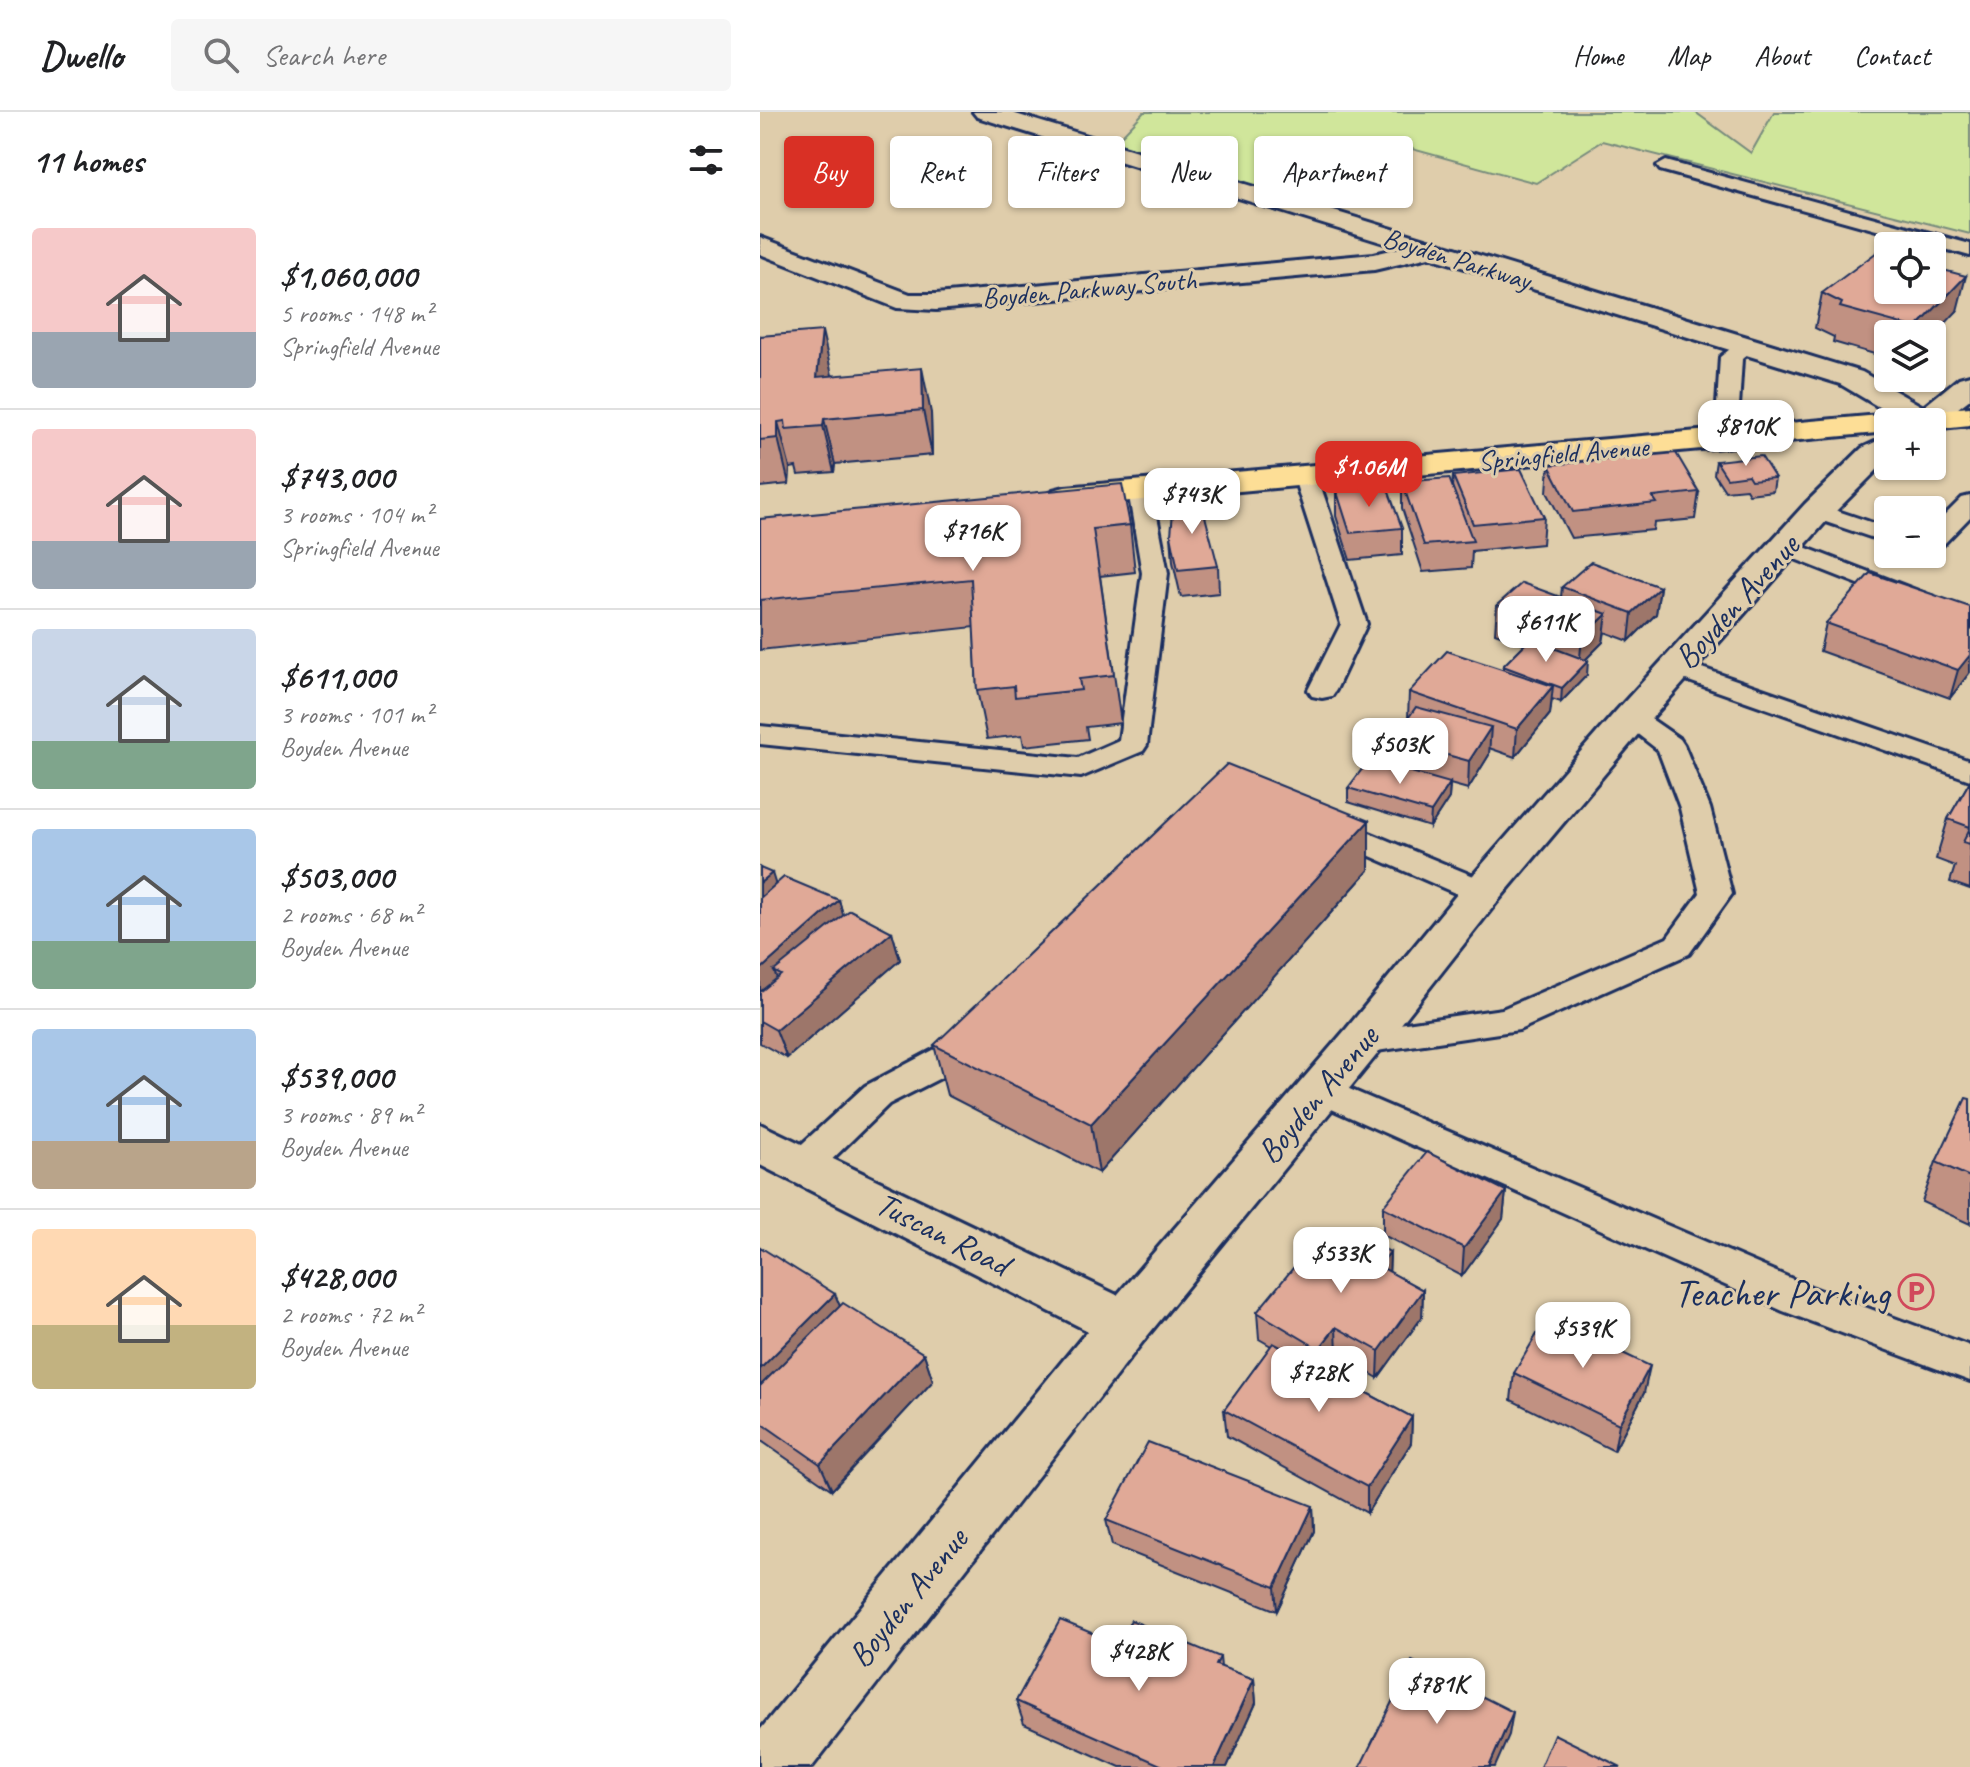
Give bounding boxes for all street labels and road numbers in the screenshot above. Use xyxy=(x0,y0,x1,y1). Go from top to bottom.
street label: Boyden Parkway xyxy=(1379,219,1537,298)
street label: Boyden Parkway South xyxy=(980,262,1198,315)
street label: Springfield Avenue xyxy=(1476,428,1652,478)
street label: Boyden Avenue xyxy=(1665,523,1810,678)
street label: Boyden Avenue xyxy=(1247,1015,1389,1172)
street label: Tuscan Road xyxy=(869,1182,1021,1287)
street label: Boyden Avenue xyxy=(838,1517,978,1676)

